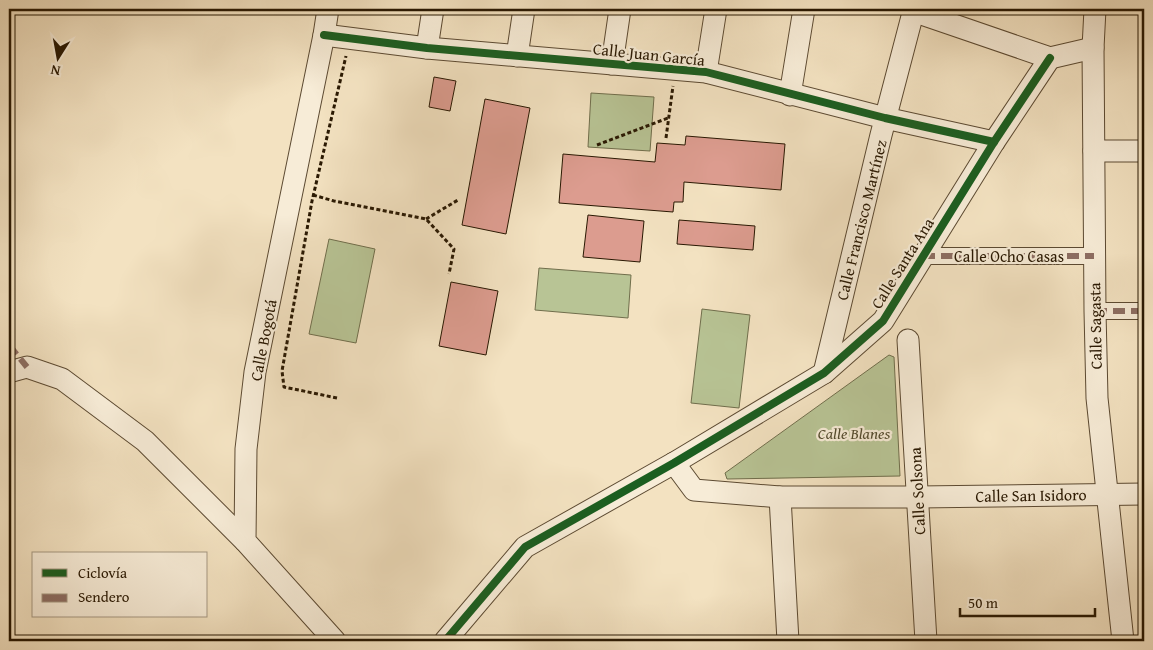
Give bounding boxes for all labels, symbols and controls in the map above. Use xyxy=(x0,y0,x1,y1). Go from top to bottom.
north arrow xyxy=(32,32,82,82)
street label: Calle Juan García xyxy=(592,36,707,72)
text: N xyxy=(48,60,62,81)
street label: Calle Francisco Martínez xyxy=(829,137,893,303)
street label: Calle Santa Ana xyxy=(864,212,940,313)
street label: Calle Ocho Casas xyxy=(954,244,1064,268)
street label: Calle Sagasta xyxy=(1082,282,1108,370)
street label: Calle Bogotá xyxy=(243,297,283,383)
park label: Calle Blanes xyxy=(818,421,890,445)
street label: Calle Solsona xyxy=(903,446,931,535)
street label: Calle San Isidoro xyxy=(975,482,1087,508)
legend xyxy=(32,552,208,618)
text: Ciclovía xyxy=(78,562,127,583)
scale bar xyxy=(960,585,1096,617)
text: Sendero xyxy=(78,586,130,607)
text: 50 m xyxy=(968,592,999,613)

